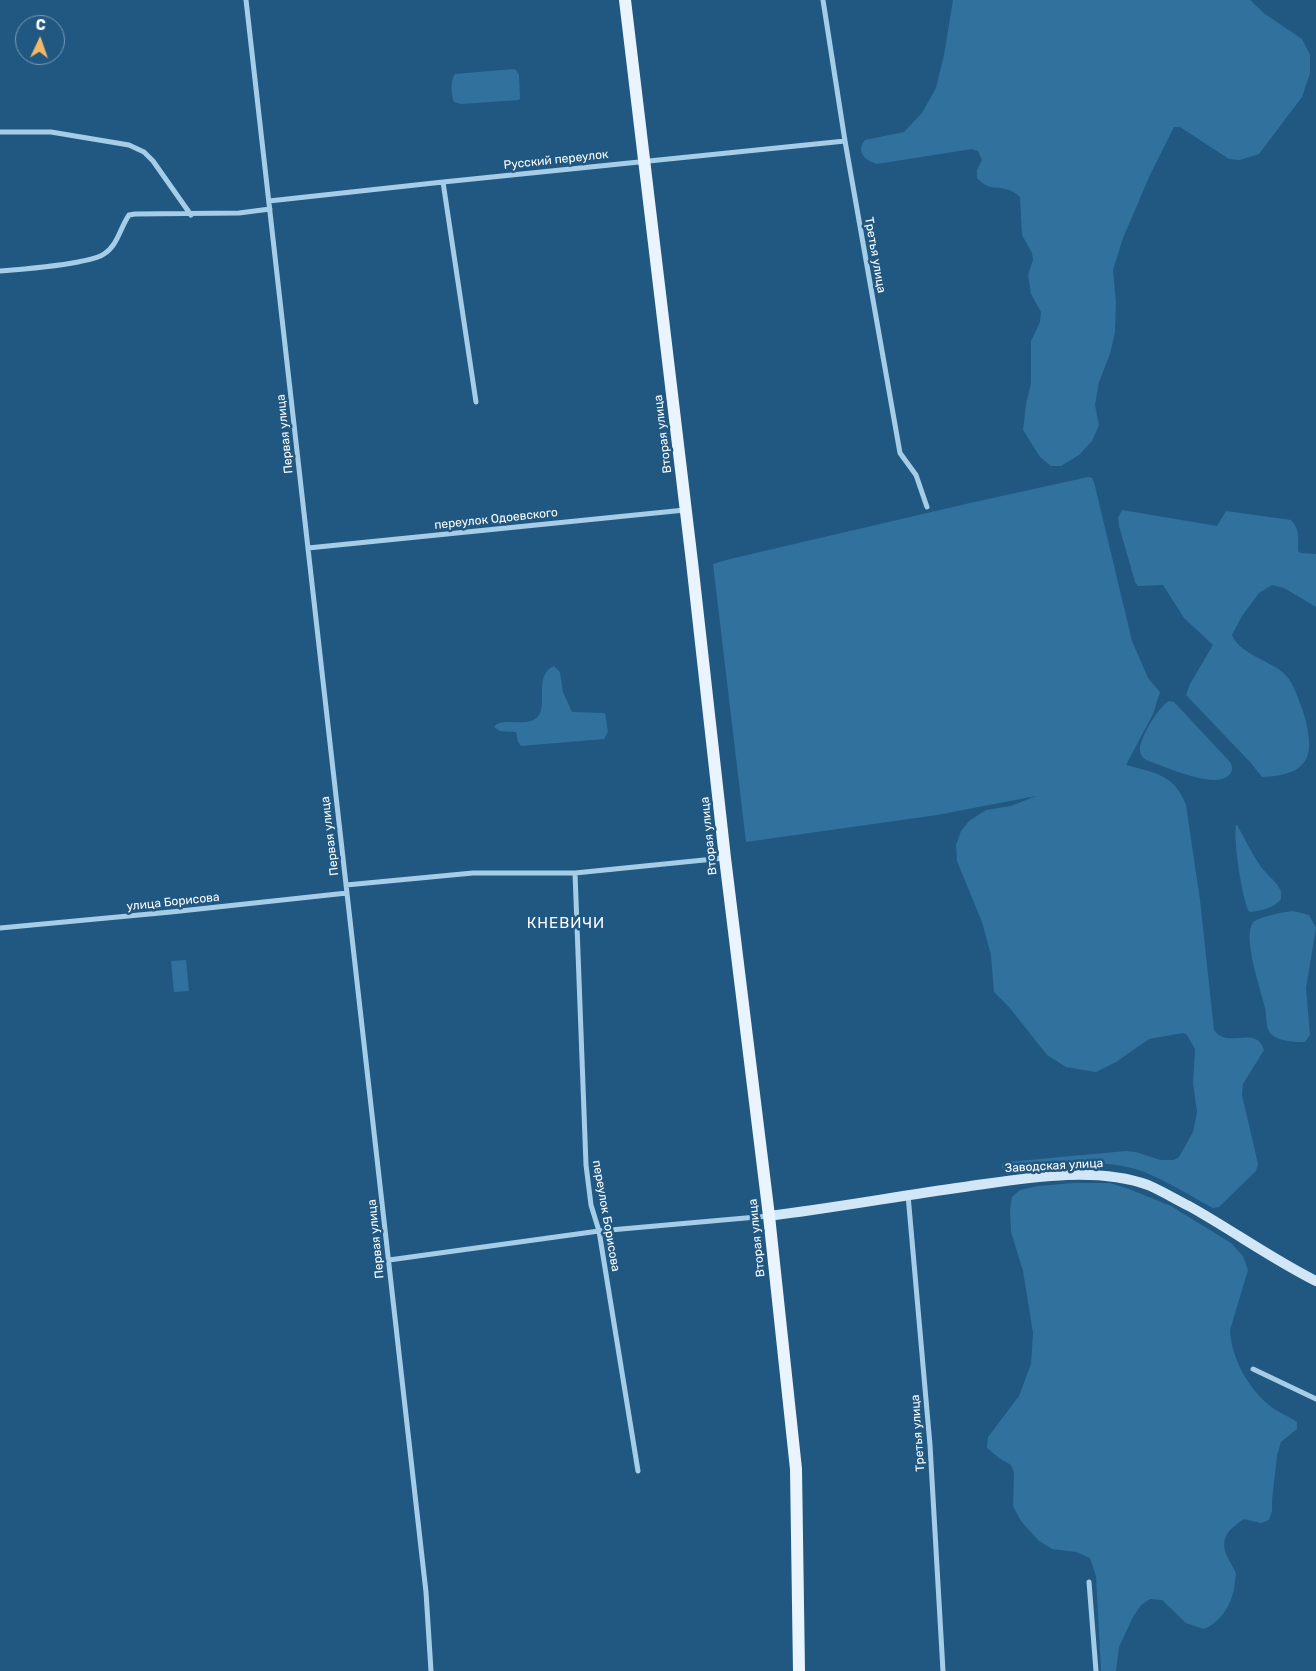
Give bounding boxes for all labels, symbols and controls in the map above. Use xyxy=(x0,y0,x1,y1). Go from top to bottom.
north arrow xyxy=(15,15,65,65)
text: С xyxy=(35,17,46,34)
street label: Русский переулок xyxy=(503,147,609,173)
street label: Третья улица xyxy=(861,216,889,294)
street label: Первая улица xyxy=(274,394,296,474)
street label: Вторая улица xyxy=(651,394,675,474)
street label: переулок Одоевского xyxy=(434,505,558,533)
street label: Первая улица xyxy=(318,796,342,876)
street label: Вторая улица xyxy=(698,796,720,876)
street label: улица Борисова xyxy=(126,890,220,914)
district label: КНЕВИЧИ xyxy=(526,915,606,933)
street label: Заводская улица xyxy=(1004,1156,1104,1176)
street label: переулок Борисова xyxy=(589,1159,623,1273)
street label: Вторая улица xyxy=(746,1198,768,1278)
street label: Первая улица xyxy=(365,1199,387,1279)
street label: Третья улица xyxy=(908,1394,928,1472)

